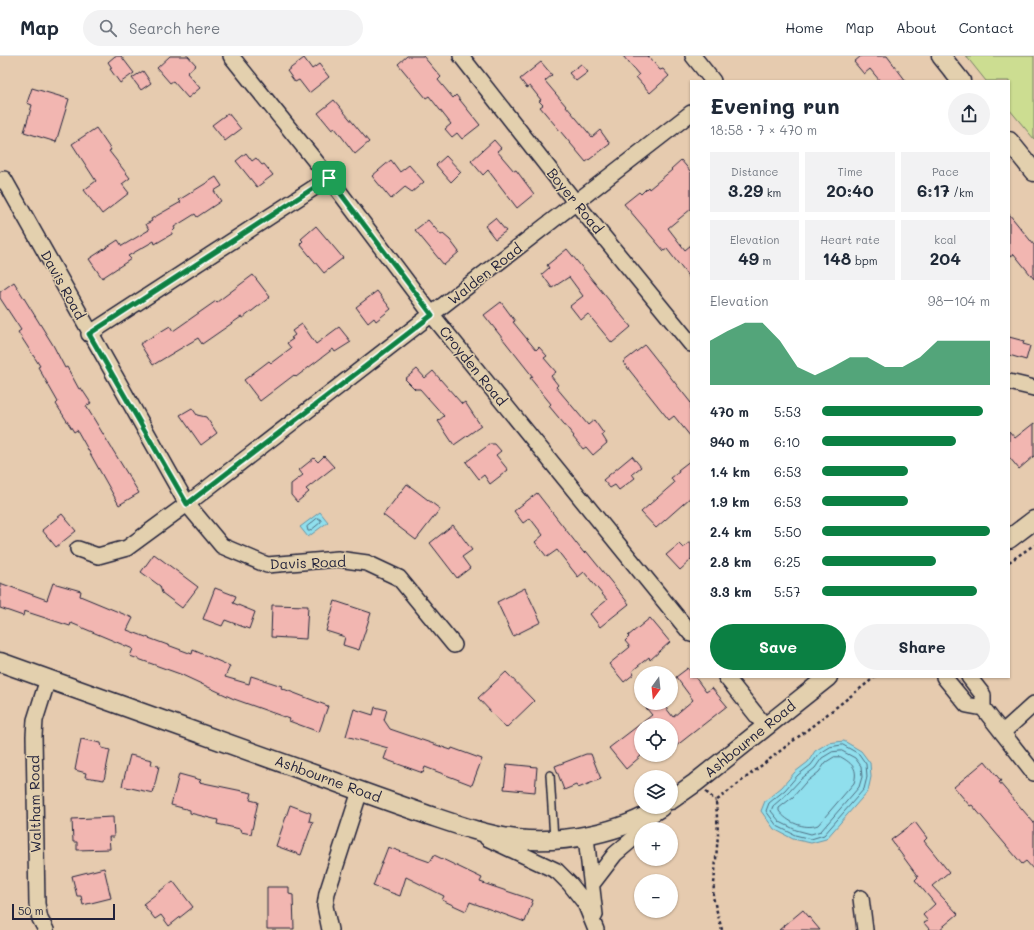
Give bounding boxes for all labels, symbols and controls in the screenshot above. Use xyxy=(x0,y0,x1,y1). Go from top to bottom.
search box xyxy=(83,10,363,46)
text: Map xyxy=(20,15,59,40)
icon: search xyxy=(97,17,119,39)
text: Search here xyxy=(129,18,220,38)
text: Home xyxy=(785,18,823,37)
text: Map xyxy=(845,18,874,37)
text: About xyxy=(896,18,937,37)
text: Contact xyxy=(959,18,1014,37)
text: Evening run xyxy=(710,91,840,120)
button: share xyxy=(948,93,990,135)
text: 18:58 · 7 × 470 m xyxy=(710,121,817,138)
pin xyxy=(312,161,346,195)
street label: Boyer Road xyxy=(543,164,608,238)
text: Distance xyxy=(731,164,778,179)
text: Time xyxy=(837,164,863,179)
text: Pace xyxy=(932,164,959,179)
icon: arrive xyxy=(318,167,340,189)
text: 3.29 xyxy=(728,179,763,201)
text: 20:40 xyxy=(826,179,874,201)
text: 6:17 xyxy=(917,179,950,201)
text: km xyxy=(763,185,781,200)
text: /km xyxy=(950,185,974,200)
text: Elevation xyxy=(730,232,779,247)
text: Heart rate xyxy=(820,232,880,247)
text: kcal xyxy=(934,232,956,247)
street label: Walden Road xyxy=(444,239,526,309)
street label: Davis Road xyxy=(37,247,90,323)
text: 49 xyxy=(738,247,759,269)
text: 148 xyxy=(823,247,851,269)
text: 204 xyxy=(930,247,961,269)
text: m xyxy=(759,253,771,268)
text: bpm xyxy=(851,253,877,268)
text: Elevation xyxy=(710,292,768,309)
text: 98–104 m xyxy=(928,292,990,309)
street label: Croyden Road xyxy=(435,322,511,410)
text: 470 m xyxy=(710,403,749,420)
text: 5:53 xyxy=(774,403,801,420)
text: 940 m xyxy=(710,433,749,450)
text: 6:10 xyxy=(774,433,800,450)
text: 1.4 km xyxy=(710,463,750,480)
text: 6:53 xyxy=(774,463,801,480)
text: 1.9 km xyxy=(710,493,750,510)
text: 6:53 xyxy=(774,493,801,510)
text: 2.4 km xyxy=(710,523,752,540)
text: 5:50 xyxy=(774,523,801,540)
street label: Davis Road xyxy=(270,552,347,573)
text: 2.8 km xyxy=(710,553,751,570)
text: 6:25 xyxy=(774,553,801,570)
text: 3.3 km xyxy=(710,583,752,600)
text: 5:57 xyxy=(774,583,800,600)
button: Save xyxy=(710,624,846,670)
button: Share xyxy=(854,624,990,670)
north arrow xyxy=(634,666,678,710)
map controls xyxy=(634,666,678,918)
street label: Ashbourne Road xyxy=(700,696,799,781)
button: locate xyxy=(634,718,678,762)
street label: Ashbourne Road xyxy=(272,750,384,807)
street label: Waltham Road xyxy=(24,755,45,853)
button: layers xyxy=(634,770,678,814)
button: + xyxy=(634,822,678,866)
button: − xyxy=(634,874,678,918)
scale bar xyxy=(12,902,115,921)
text: 50 m xyxy=(18,903,44,918)

